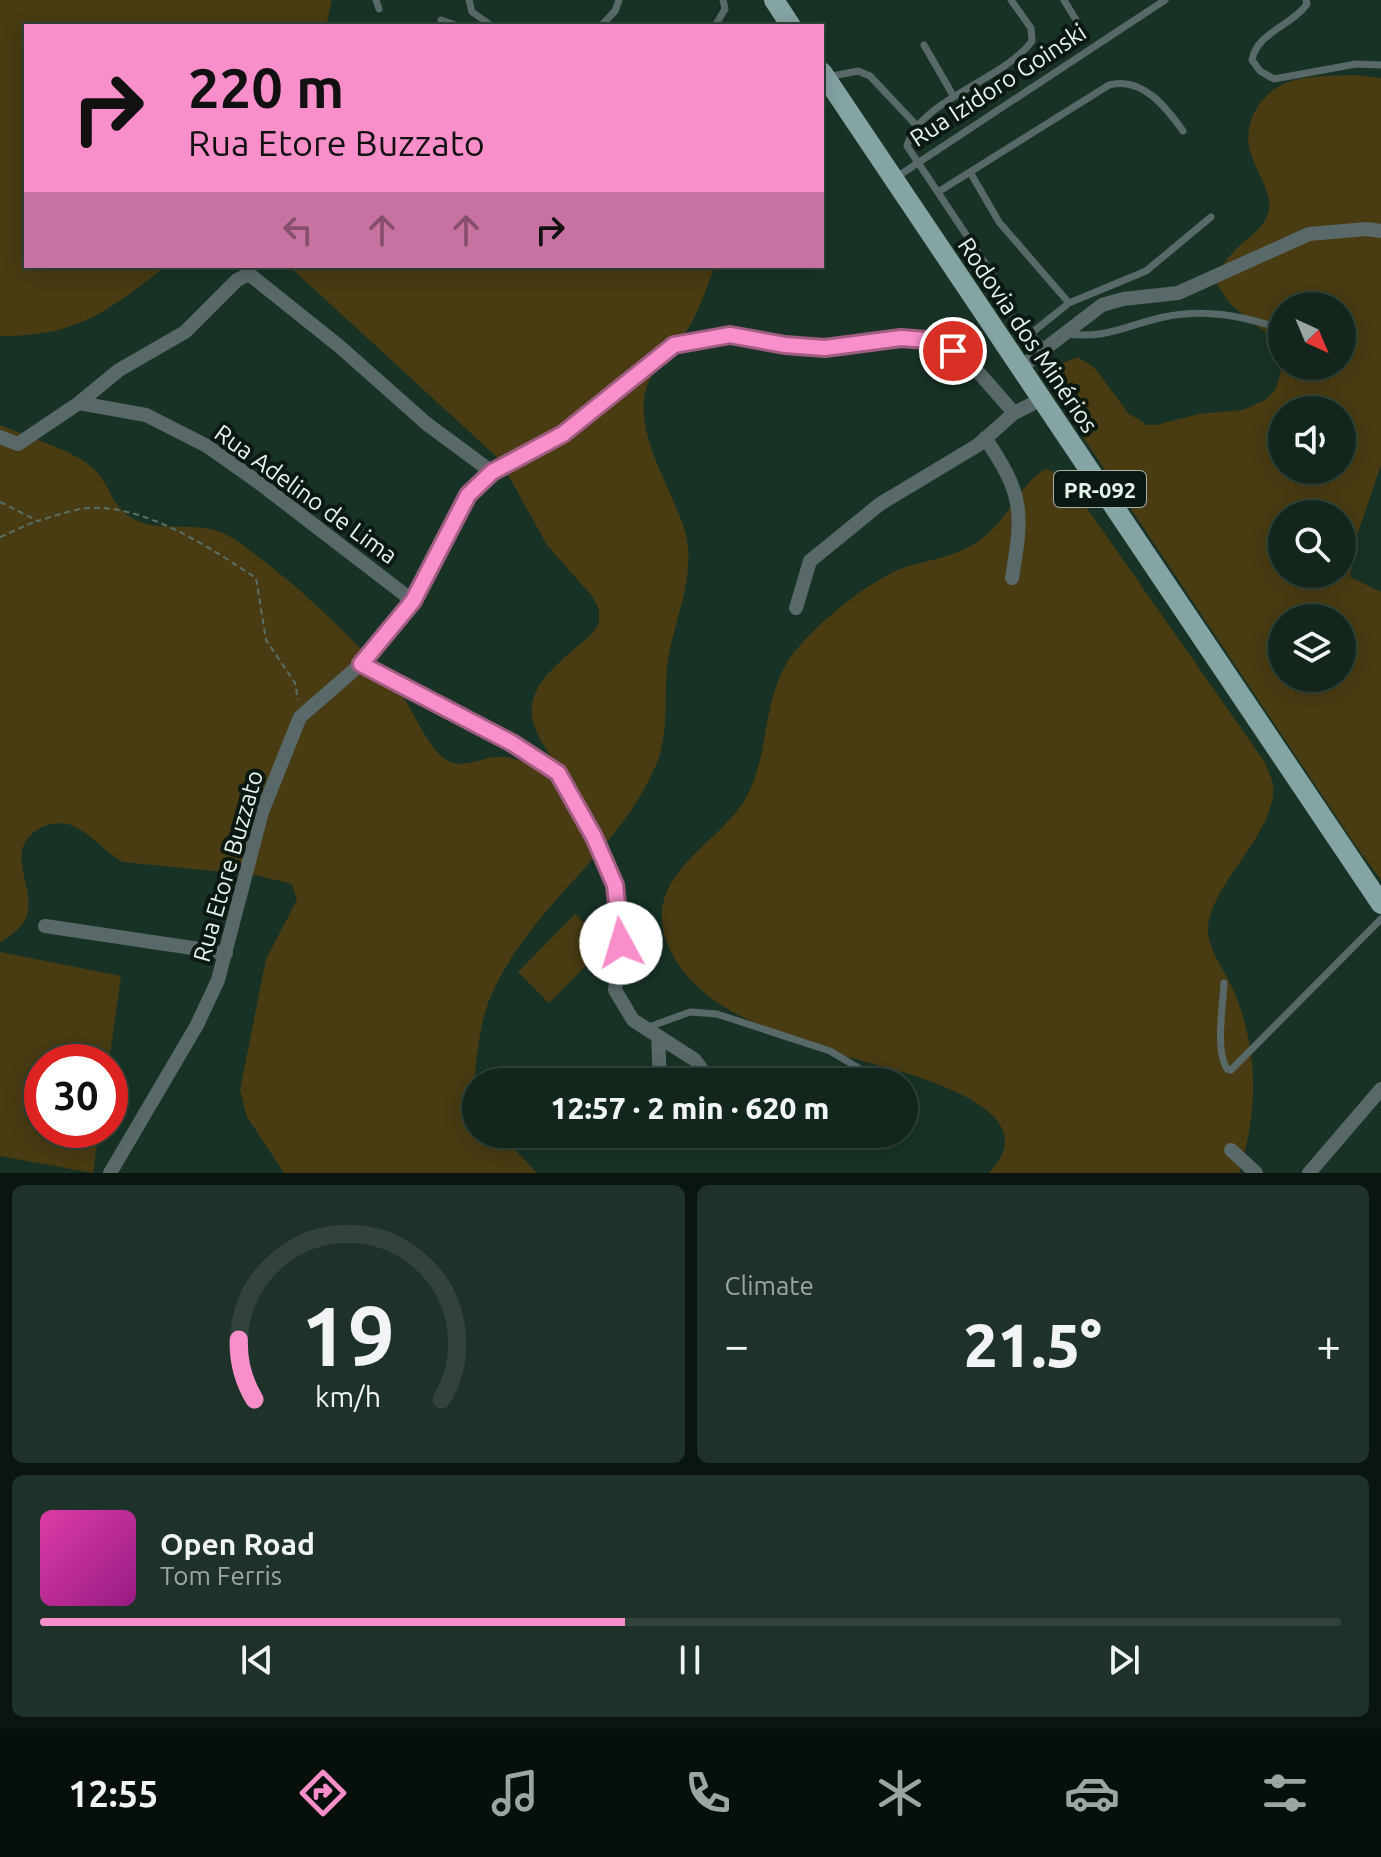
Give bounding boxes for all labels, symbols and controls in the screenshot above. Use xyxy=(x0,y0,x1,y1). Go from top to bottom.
street label: Rua Izidoro Goinski xyxy=(905,18,1091,152)
icon: right xyxy=(56,56,160,160)
text: 220 m xyxy=(188,56,344,119)
text: Rua Etore Buzzato xyxy=(188,122,485,163)
icon: left xyxy=(276,208,320,252)
icon: ahead xyxy=(360,208,404,252)
icon: ahead xyxy=(444,208,488,252)
icon: right xyxy=(528,208,572,252)
street label: Rodovia dos Minérios xyxy=(953,232,1103,438)
north arrow xyxy=(1268,292,1356,380)
map controls xyxy=(1268,292,1356,692)
pin xyxy=(919,317,987,385)
icon: arrive xyxy=(931,329,975,373)
button: sound xyxy=(1268,396,1356,484)
street label: Rua Adelino de Lima xyxy=(210,419,402,569)
road number: PR-092 xyxy=(1054,471,1146,507)
button: search xyxy=(1268,500,1356,588)
button: layers xyxy=(1268,604,1356,692)
street label: Rua Etore Buzzato xyxy=(188,767,268,965)
position arrow xyxy=(579,901,663,985)
speed limit sign: 30 xyxy=(24,1044,128,1148)
text: 12:57 · 2 min · 620 m xyxy=(551,1091,829,1125)
text: Climate xyxy=(725,1271,814,1300)
text: 19 xyxy=(301,1288,395,1382)
text: 21.5° xyxy=(964,1311,1102,1378)
text: − xyxy=(725,1320,749,1369)
text: + xyxy=(1316,1320,1341,1369)
text: km/h xyxy=(315,1380,381,1412)
text: Open Road xyxy=(160,1527,315,1561)
text: Tom Ferris xyxy=(160,1561,282,1590)
icon: previous xyxy=(235,1638,279,1682)
icon: pause xyxy=(668,1638,712,1682)
icon: next xyxy=(1102,1638,1146,1682)
icon: directions xyxy=(295,1765,351,1821)
icon: music xyxy=(487,1765,543,1821)
icon: phone xyxy=(680,1765,736,1821)
icon: climate xyxy=(872,1765,928,1821)
icon: car xyxy=(1064,1765,1120,1821)
icon: filters xyxy=(1257,1765,1313,1821)
text: 12:55 xyxy=(68,1773,158,1814)

